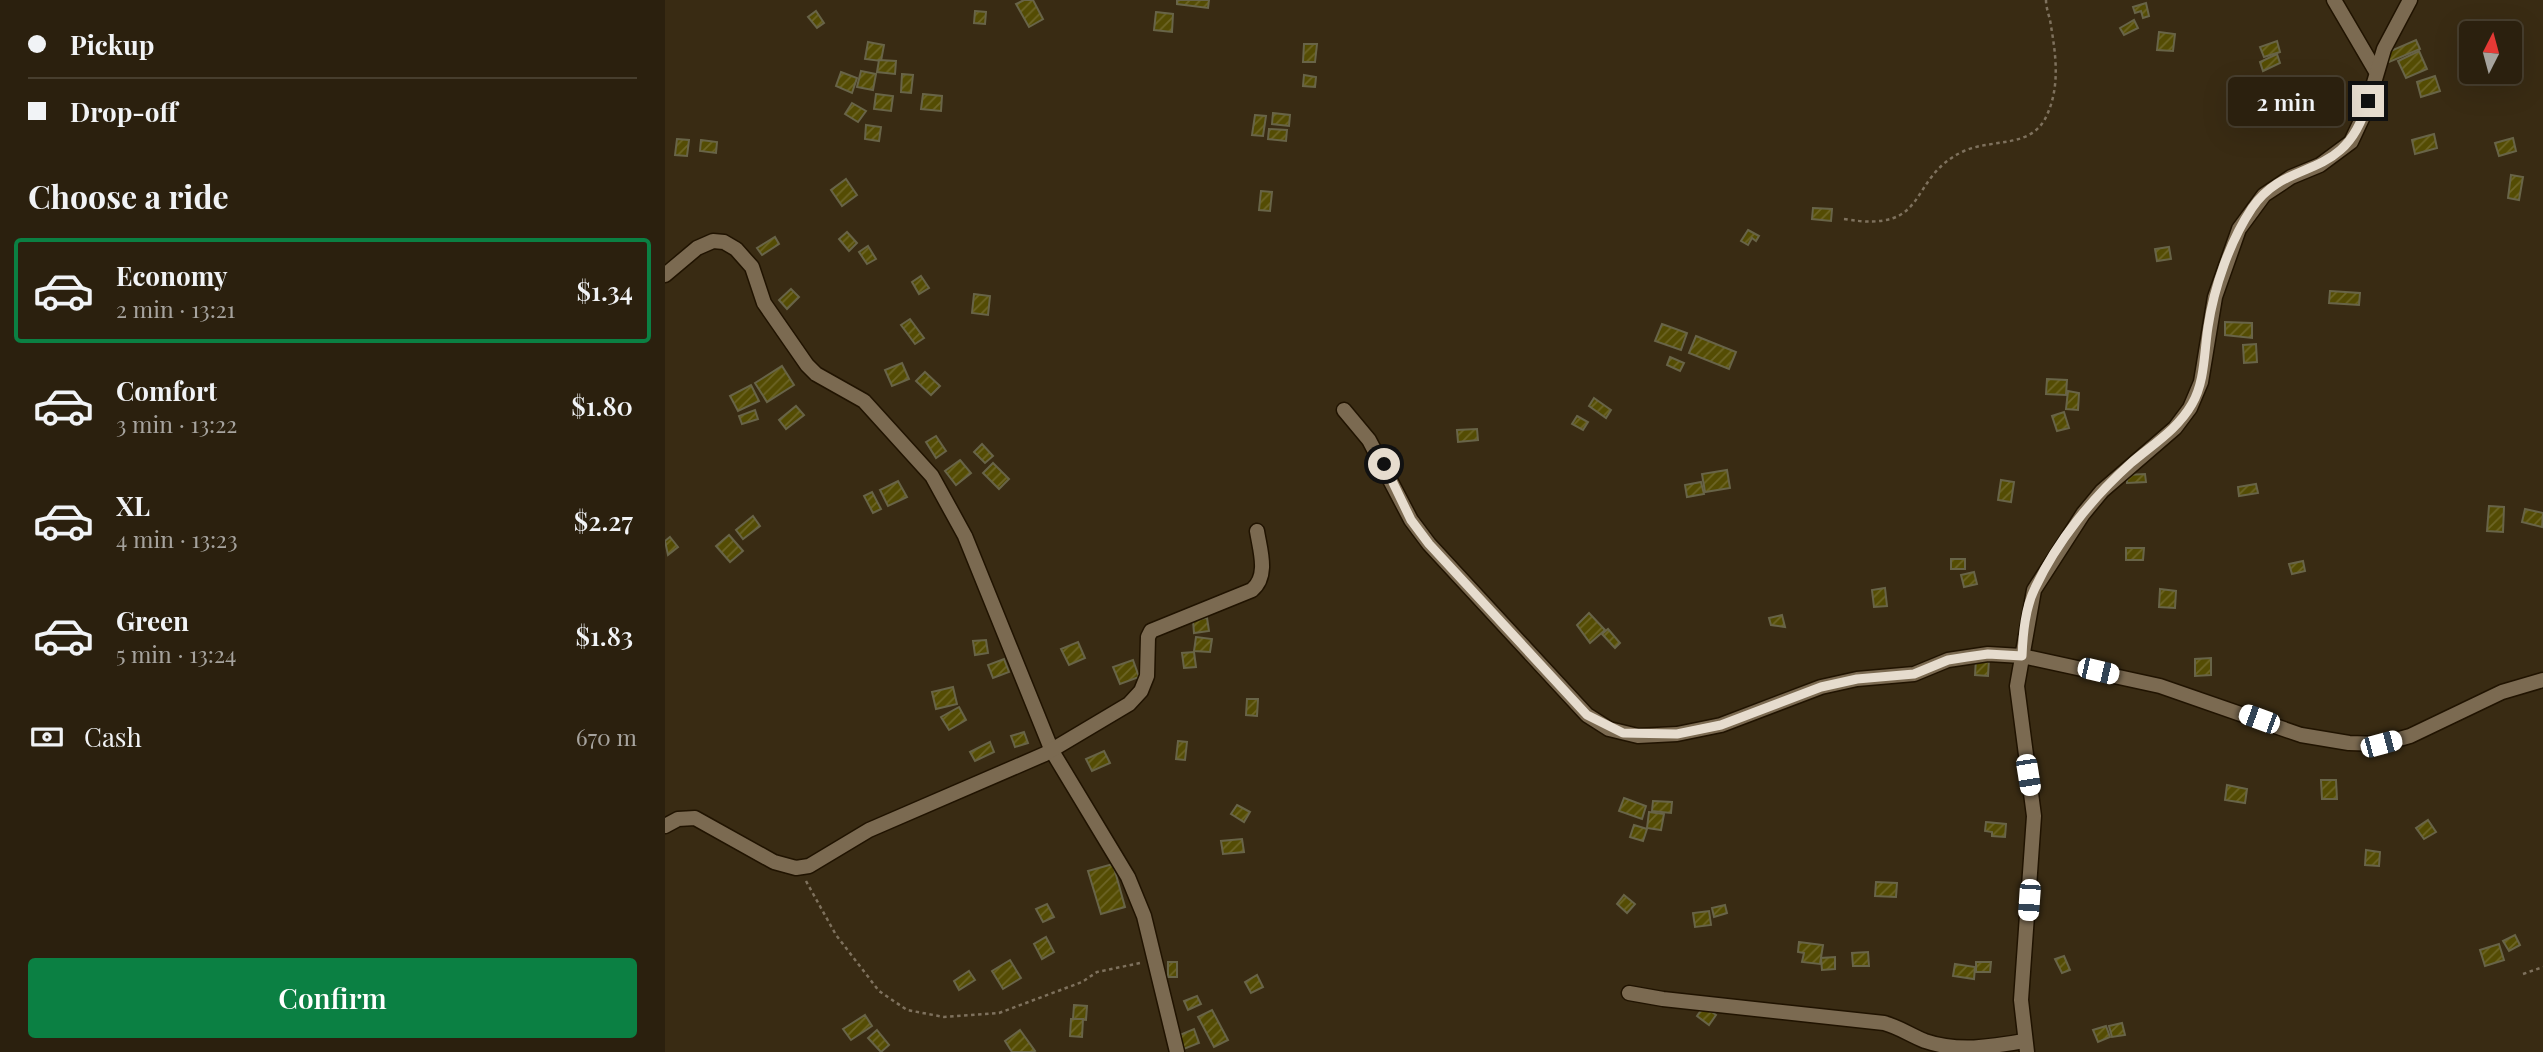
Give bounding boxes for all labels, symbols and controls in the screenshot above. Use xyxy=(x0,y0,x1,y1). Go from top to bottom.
north arrow xyxy=(2459,21,2522,84)
map controls xyxy=(2459,21,2522,84)
text: Pickup xyxy=(70,27,154,62)
callout: 2 min xyxy=(2228,76,2343,126)
route end xyxy=(2352,85,2384,117)
text: 2 min xyxy=(2257,86,2315,117)
text: Drop-off xyxy=(70,94,177,129)
text: Choose a ride xyxy=(28,174,229,217)
text: Economy xyxy=(116,258,227,293)
icon: car xyxy=(32,259,95,322)
text: $1.34 xyxy=(577,273,633,308)
text: 2 min · 13:21 xyxy=(116,293,235,324)
text: Comfort xyxy=(116,373,217,408)
icon: car xyxy=(32,374,95,437)
text: $1.80 xyxy=(571,388,633,423)
text: 3 min · 13:22 xyxy=(116,408,237,439)
route start xyxy=(1368,448,1400,480)
text: XL xyxy=(116,488,150,523)
icon: car xyxy=(32,489,95,552)
text: $2.27 xyxy=(574,503,633,538)
text: 4 min · 13:23 xyxy=(116,523,238,554)
text: Green xyxy=(116,603,189,638)
icon: car xyxy=(32,604,95,667)
text: $1.83 xyxy=(576,618,633,653)
text: 5 min · 13:24 xyxy=(116,638,236,669)
car xyxy=(2076,656,2121,686)
car xyxy=(2236,702,2283,736)
icon: cash xyxy=(28,718,66,756)
text: Cash xyxy=(84,719,142,754)
text: 670 m xyxy=(576,721,637,752)
car xyxy=(2358,728,2405,760)
car xyxy=(2015,753,2042,797)
car xyxy=(2018,878,2041,922)
button: Confirm xyxy=(28,958,637,1038)

